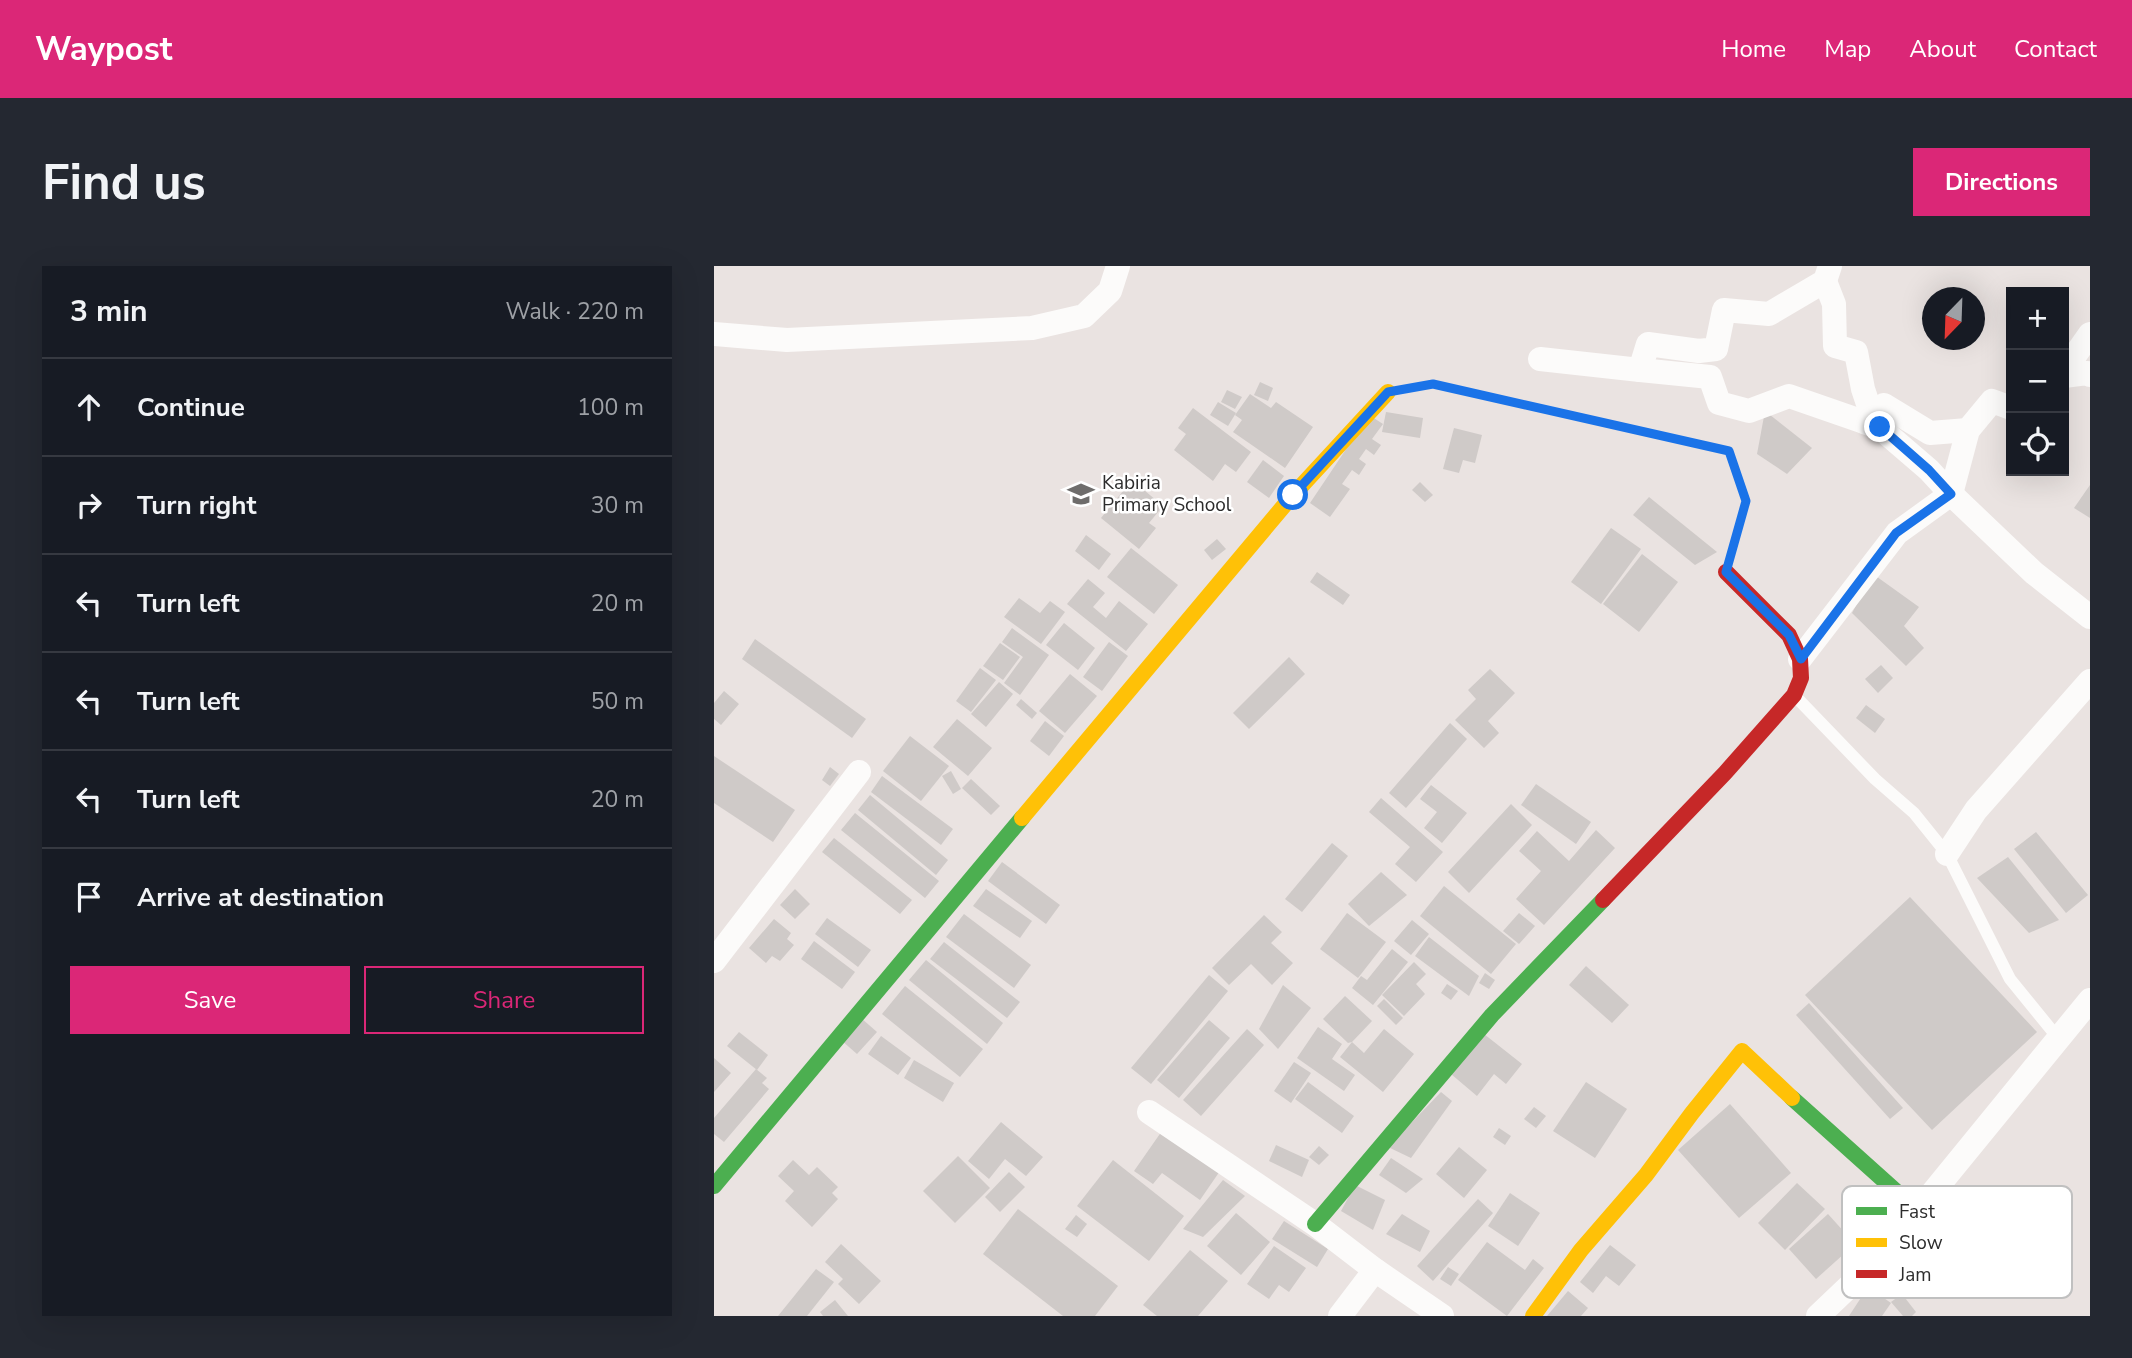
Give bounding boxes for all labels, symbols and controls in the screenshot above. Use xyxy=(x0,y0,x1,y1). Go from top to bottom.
text: Waypost xyxy=(35,27,172,72)
text: Home xyxy=(1721,33,1786,65)
text: Map xyxy=(1824,33,1871,65)
text: About xyxy=(1909,33,1976,65)
text: Contact xyxy=(2014,33,2097,65)
button: Directions xyxy=(1913,148,2090,216)
text: Find us xyxy=(42,149,206,216)
north arrow xyxy=(1922,287,1985,350)
map controls xyxy=(2006,287,2069,476)
button: + xyxy=(2006,287,2069,350)
text: 3 min xyxy=(70,291,148,332)
text: Walk · 220 m xyxy=(505,296,644,327)
button: − xyxy=(2006,350,2069,413)
icon: ahead xyxy=(70,388,108,426)
text: Continue xyxy=(137,390,245,425)
text: 100 m xyxy=(577,392,644,423)
route end xyxy=(1864,411,1895,442)
button: locate xyxy=(2006,413,2069,476)
place label: Kabiria Primary School xyxy=(1102,470,1232,518)
school or university icon: Kabiria Primary School xyxy=(1066,479,1096,509)
route start xyxy=(1277,479,1308,510)
icon: right xyxy=(70,486,108,524)
text: Turn right xyxy=(137,488,256,523)
text: 30 m xyxy=(591,490,644,521)
icon: left xyxy=(70,584,108,622)
text: Turn left xyxy=(137,586,240,621)
text: 20 m xyxy=(591,588,644,619)
icon: left xyxy=(70,682,108,720)
text: Turn left xyxy=(137,684,240,719)
text: 50 m xyxy=(591,686,644,717)
icon: left xyxy=(70,780,108,818)
text: Turn left xyxy=(137,782,240,817)
text: 20 m xyxy=(591,784,644,815)
icon: arrive xyxy=(70,878,108,916)
text: Arrive at destination xyxy=(137,880,384,915)
button: Save xyxy=(70,966,350,1034)
button: Share xyxy=(364,966,644,1034)
legend xyxy=(1842,1186,2072,1298)
text: Fast xyxy=(1899,1199,1935,1225)
text: Slow xyxy=(1899,1230,1943,1256)
text: Jam xyxy=(1898,1262,1932,1288)

